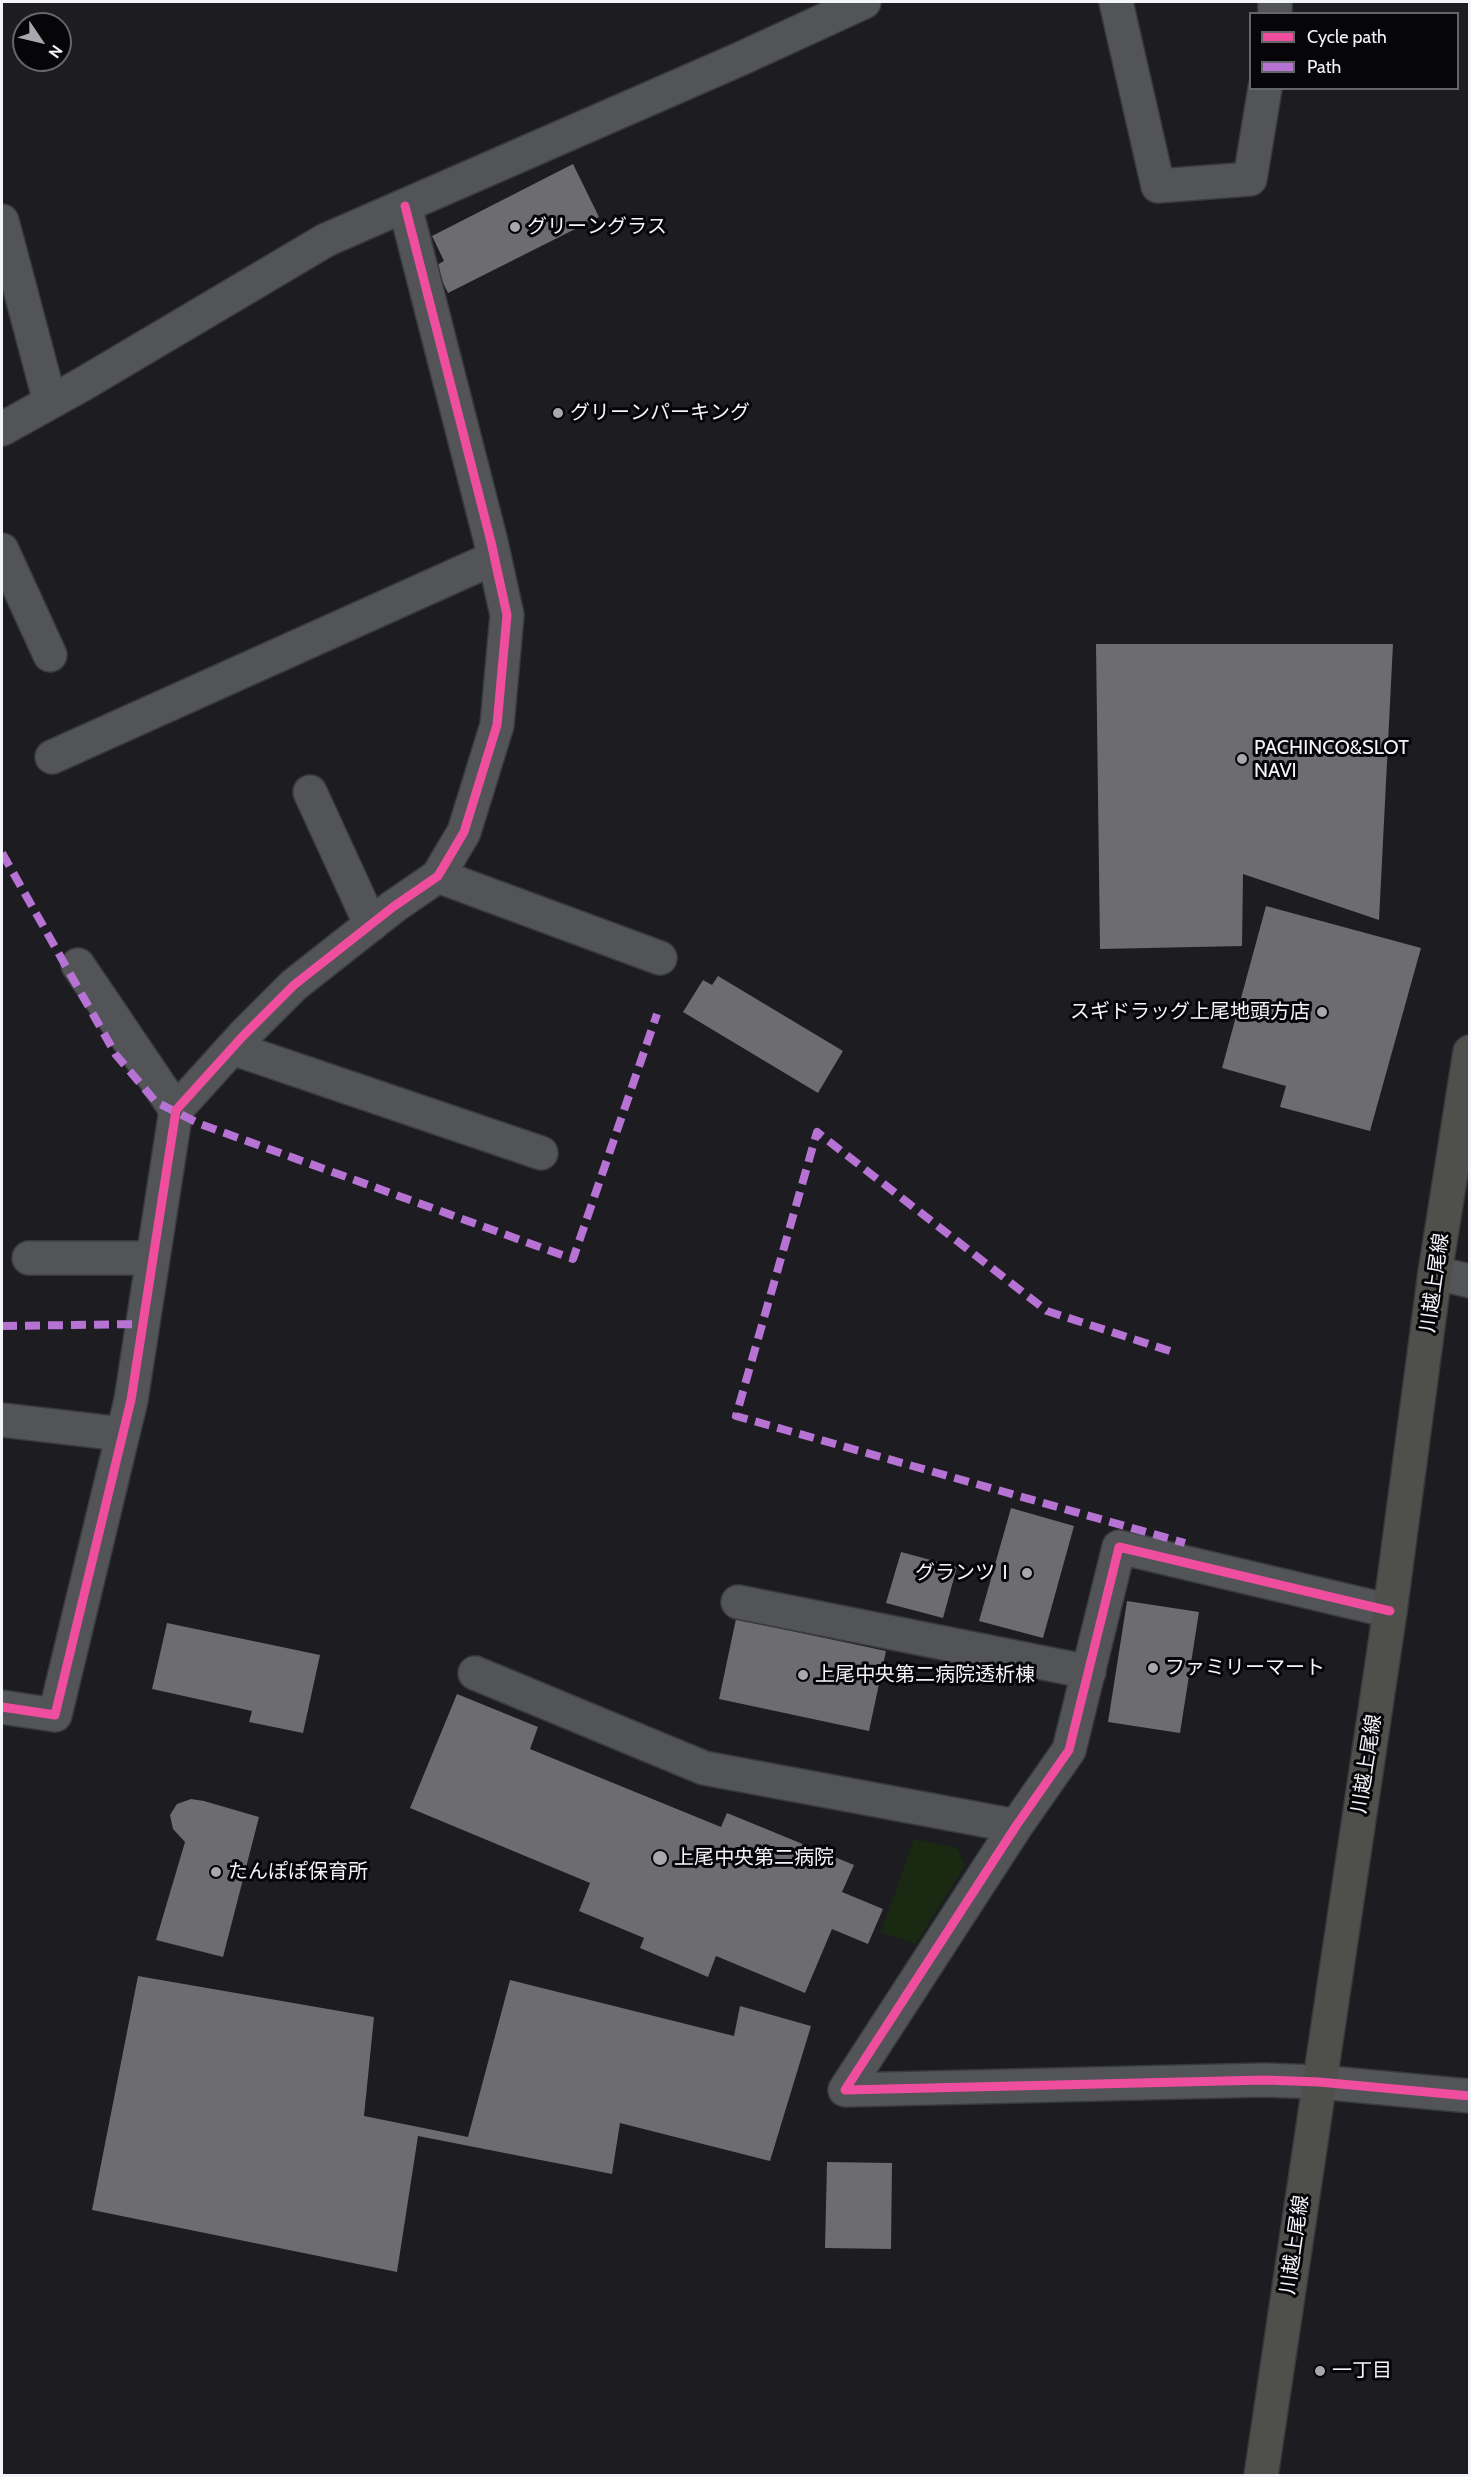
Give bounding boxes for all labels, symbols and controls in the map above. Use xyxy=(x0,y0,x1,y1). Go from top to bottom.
north arrow xyxy=(12,12,72,72)
legend xyxy=(1249,12,1459,90)
text: Cycle path xyxy=(1307,26,1387,48)
text: N xyxy=(44,41,67,62)
text: Path xyxy=(1307,56,1341,78)
place label: グリーングラス xyxy=(527,215,667,239)
marker: グリーングラス xyxy=(508,220,522,234)
place label: グリーンパーキング xyxy=(570,401,750,425)
marker: グリーンパーキング xyxy=(551,406,565,420)
place label: PACHINCO&SLOT NAVI xyxy=(1254,736,1409,783)
marker: PACHINCO&SLOT NAVI xyxy=(1235,752,1249,766)
place label: スギドラッグ上尾地頭方店 xyxy=(1070,1000,1310,1024)
marker: スギドラッグ上尾地頭方店 xyxy=(1315,1005,1329,1019)
street label: 川越上尾線 xyxy=(1416,1232,1454,1334)
place label: グランツⅠ xyxy=(915,1561,1015,1585)
marker: グランツⅠ xyxy=(1020,1566,1034,1580)
place label: ファミリーマート xyxy=(1165,1656,1325,1680)
marker: ファミリーマート xyxy=(1146,1661,1160,1675)
place label: 上尾中央第二病院透析棟 xyxy=(815,1663,1035,1687)
marker: 上尾中央第二病院透析棟 xyxy=(796,1668,810,1682)
street label: 川越上尾線 xyxy=(1347,1713,1387,1815)
place label: 上尾中央第二病院 xyxy=(674,1846,834,1870)
marker: 上尾中央第二病院 xyxy=(651,1849,669,1867)
place label: たんぽぽ保育所 xyxy=(228,1860,368,1884)
marker: たんぽぽ保育所 xyxy=(209,1865,223,1879)
street label: 川越上尾線 xyxy=(1276,2194,1314,2296)
place label: 一丁目 xyxy=(1332,2359,1392,2383)
marker: 一丁目 xyxy=(1313,2364,1327,2378)

